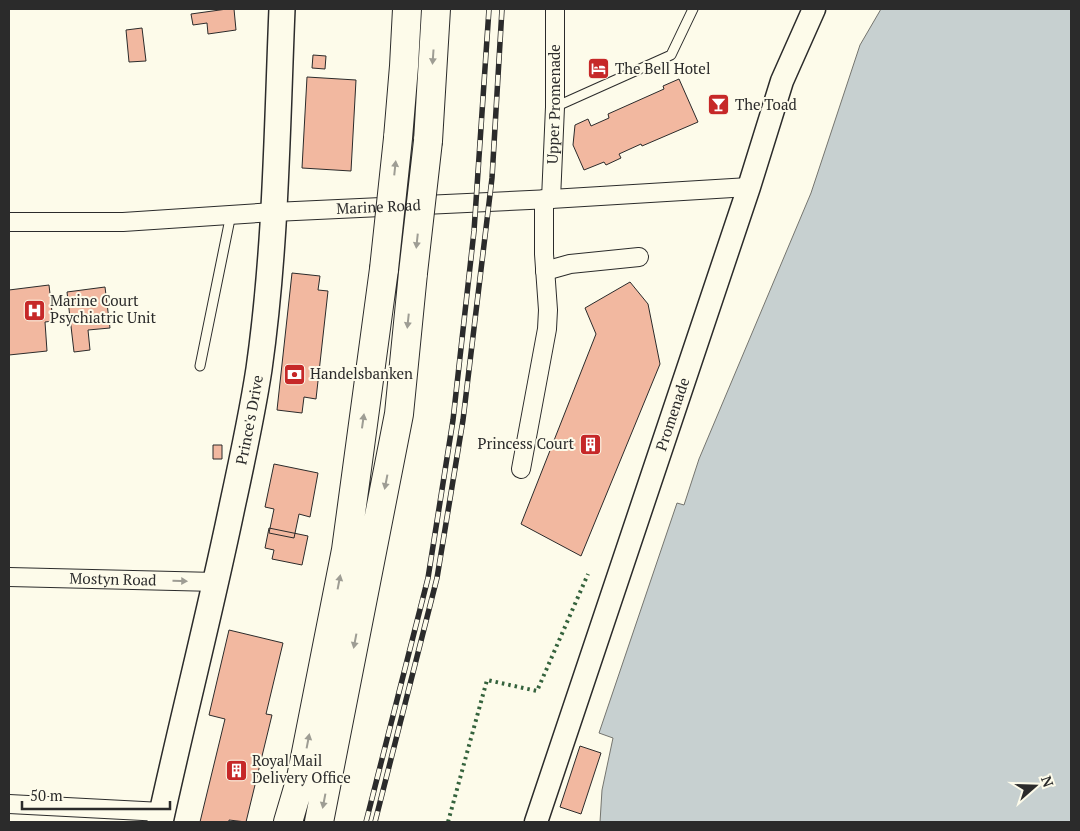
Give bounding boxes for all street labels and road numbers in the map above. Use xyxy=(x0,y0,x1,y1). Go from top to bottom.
street label: Upper Promenade xyxy=(542,44,564,164)
street label: Marine Road xyxy=(336,194,421,218)
street label: Prince's Drive xyxy=(230,374,267,466)
street label: Promenade xyxy=(650,375,693,453)
street label: Mostyn Road xyxy=(69,567,157,590)

